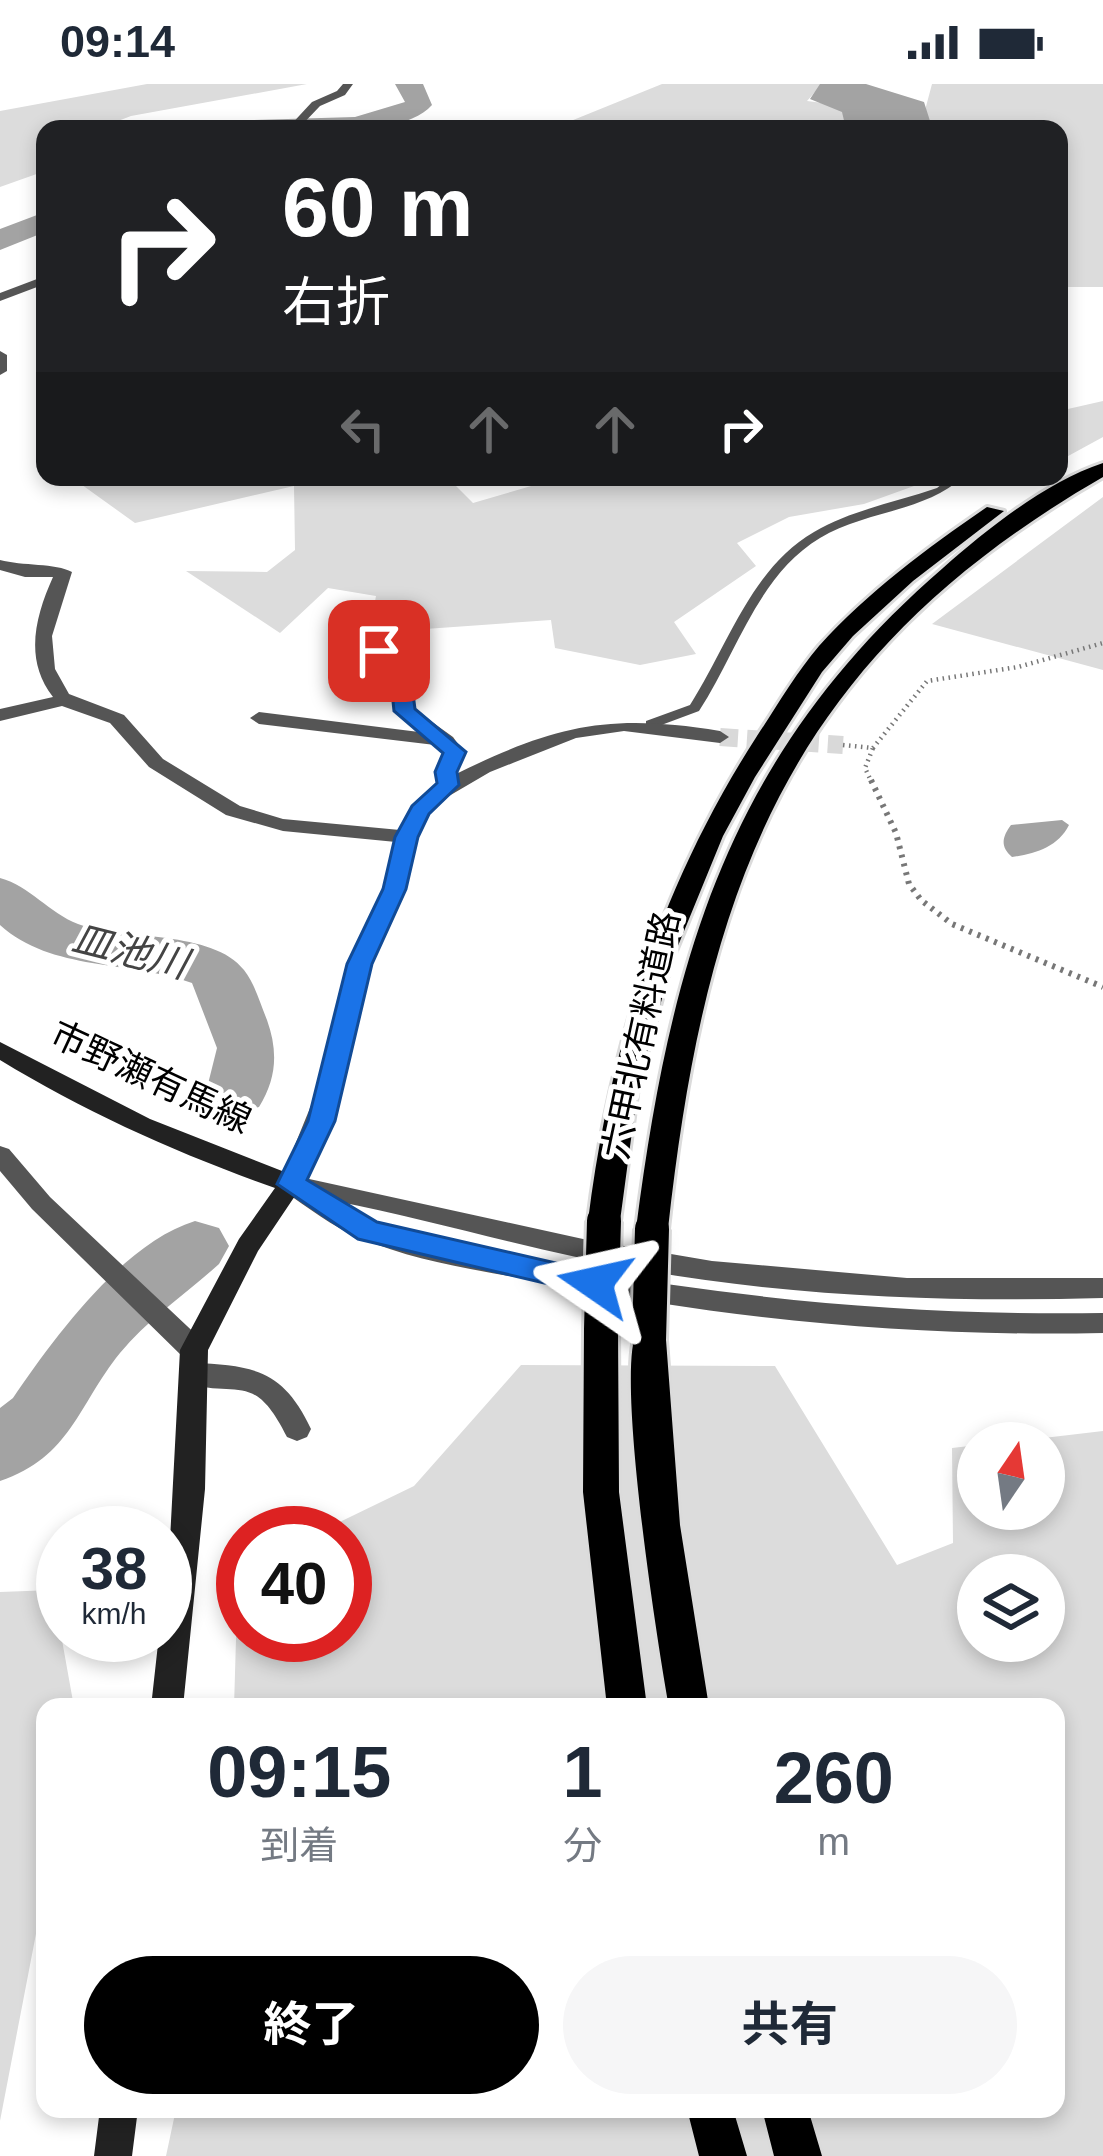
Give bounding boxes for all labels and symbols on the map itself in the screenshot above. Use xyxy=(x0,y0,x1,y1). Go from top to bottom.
pin xyxy=(328,600,430,702)
street label: 六甲北有料道路 xyxy=(595,907,687,1163)
water label: 皿池川 xyxy=(68,916,196,987)
street label: 市野瀬有馬線 xyxy=(44,1013,258,1141)
position arrow xyxy=(532,1220,658,1346)
north arrow xyxy=(957,1422,1065,1530)
speed limit sign: 40 xyxy=(216,1506,372,1662)

